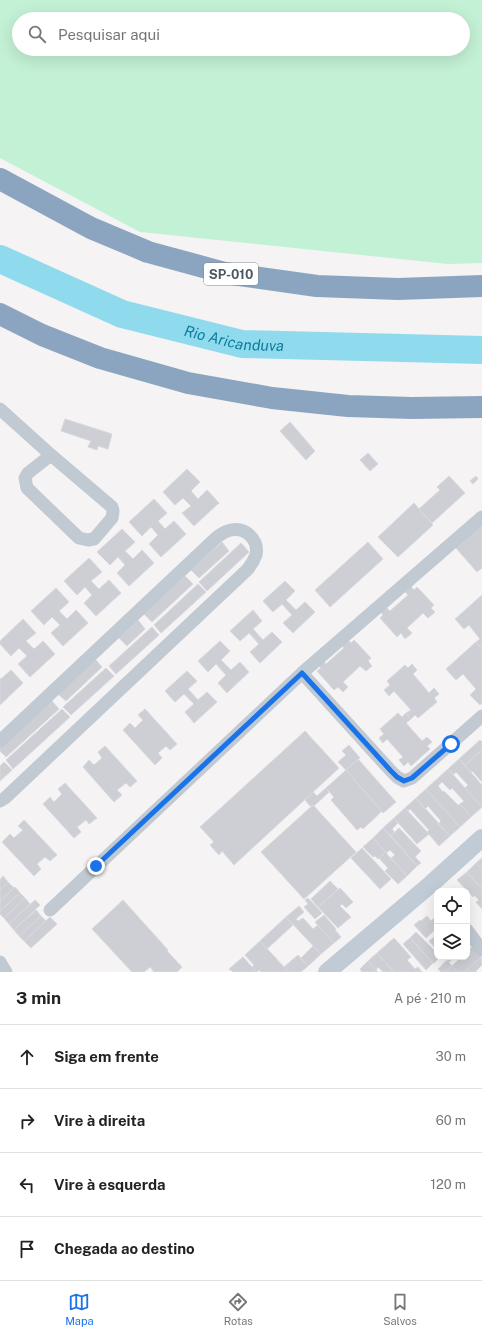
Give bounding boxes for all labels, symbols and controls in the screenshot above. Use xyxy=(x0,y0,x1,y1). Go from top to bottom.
search box xyxy=(12,12,470,56)
icon: search xyxy=(26,23,48,45)
text: Pesquisar aqui xyxy=(58,26,160,43)
road number: SP-010 xyxy=(204,263,258,285)
water label: Rio Aricanduva xyxy=(183,321,284,354)
route start xyxy=(442,735,460,753)
route end xyxy=(87,857,105,875)
map controls xyxy=(434,888,470,960)
button: locate xyxy=(434,888,470,924)
button: layers xyxy=(434,924,470,960)
text: 3 min xyxy=(16,988,61,1008)
text: A pé · 210 m xyxy=(394,991,466,1006)
icon: ahead xyxy=(16,1046,38,1068)
text: Siga em frente xyxy=(54,1048,159,1065)
text: 30 m xyxy=(436,1049,466,1064)
icon: right xyxy=(16,1110,38,1132)
text: Vire à direita xyxy=(54,1112,145,1129)
text: 60 m xyxy=(436,1113,466,1128)
icon: left xyxy=(16,1174,38,1196)
text: Vire à esquerda xyxy=(54,1176,166,1193)
text: 120 m xyxy=(431,1177,466,1192)
icon: arrive xyxy=(16,1238,38,1260)
text: Chegada ao destino xyxy=(54,1240,195,1257)
tab: Mapa xyxy=(65,1291,94,1327)
tab: Rotas xyxy=(224,1291,253,1327)
tab: Salvos xyxy=(383,1291,417,1327)

